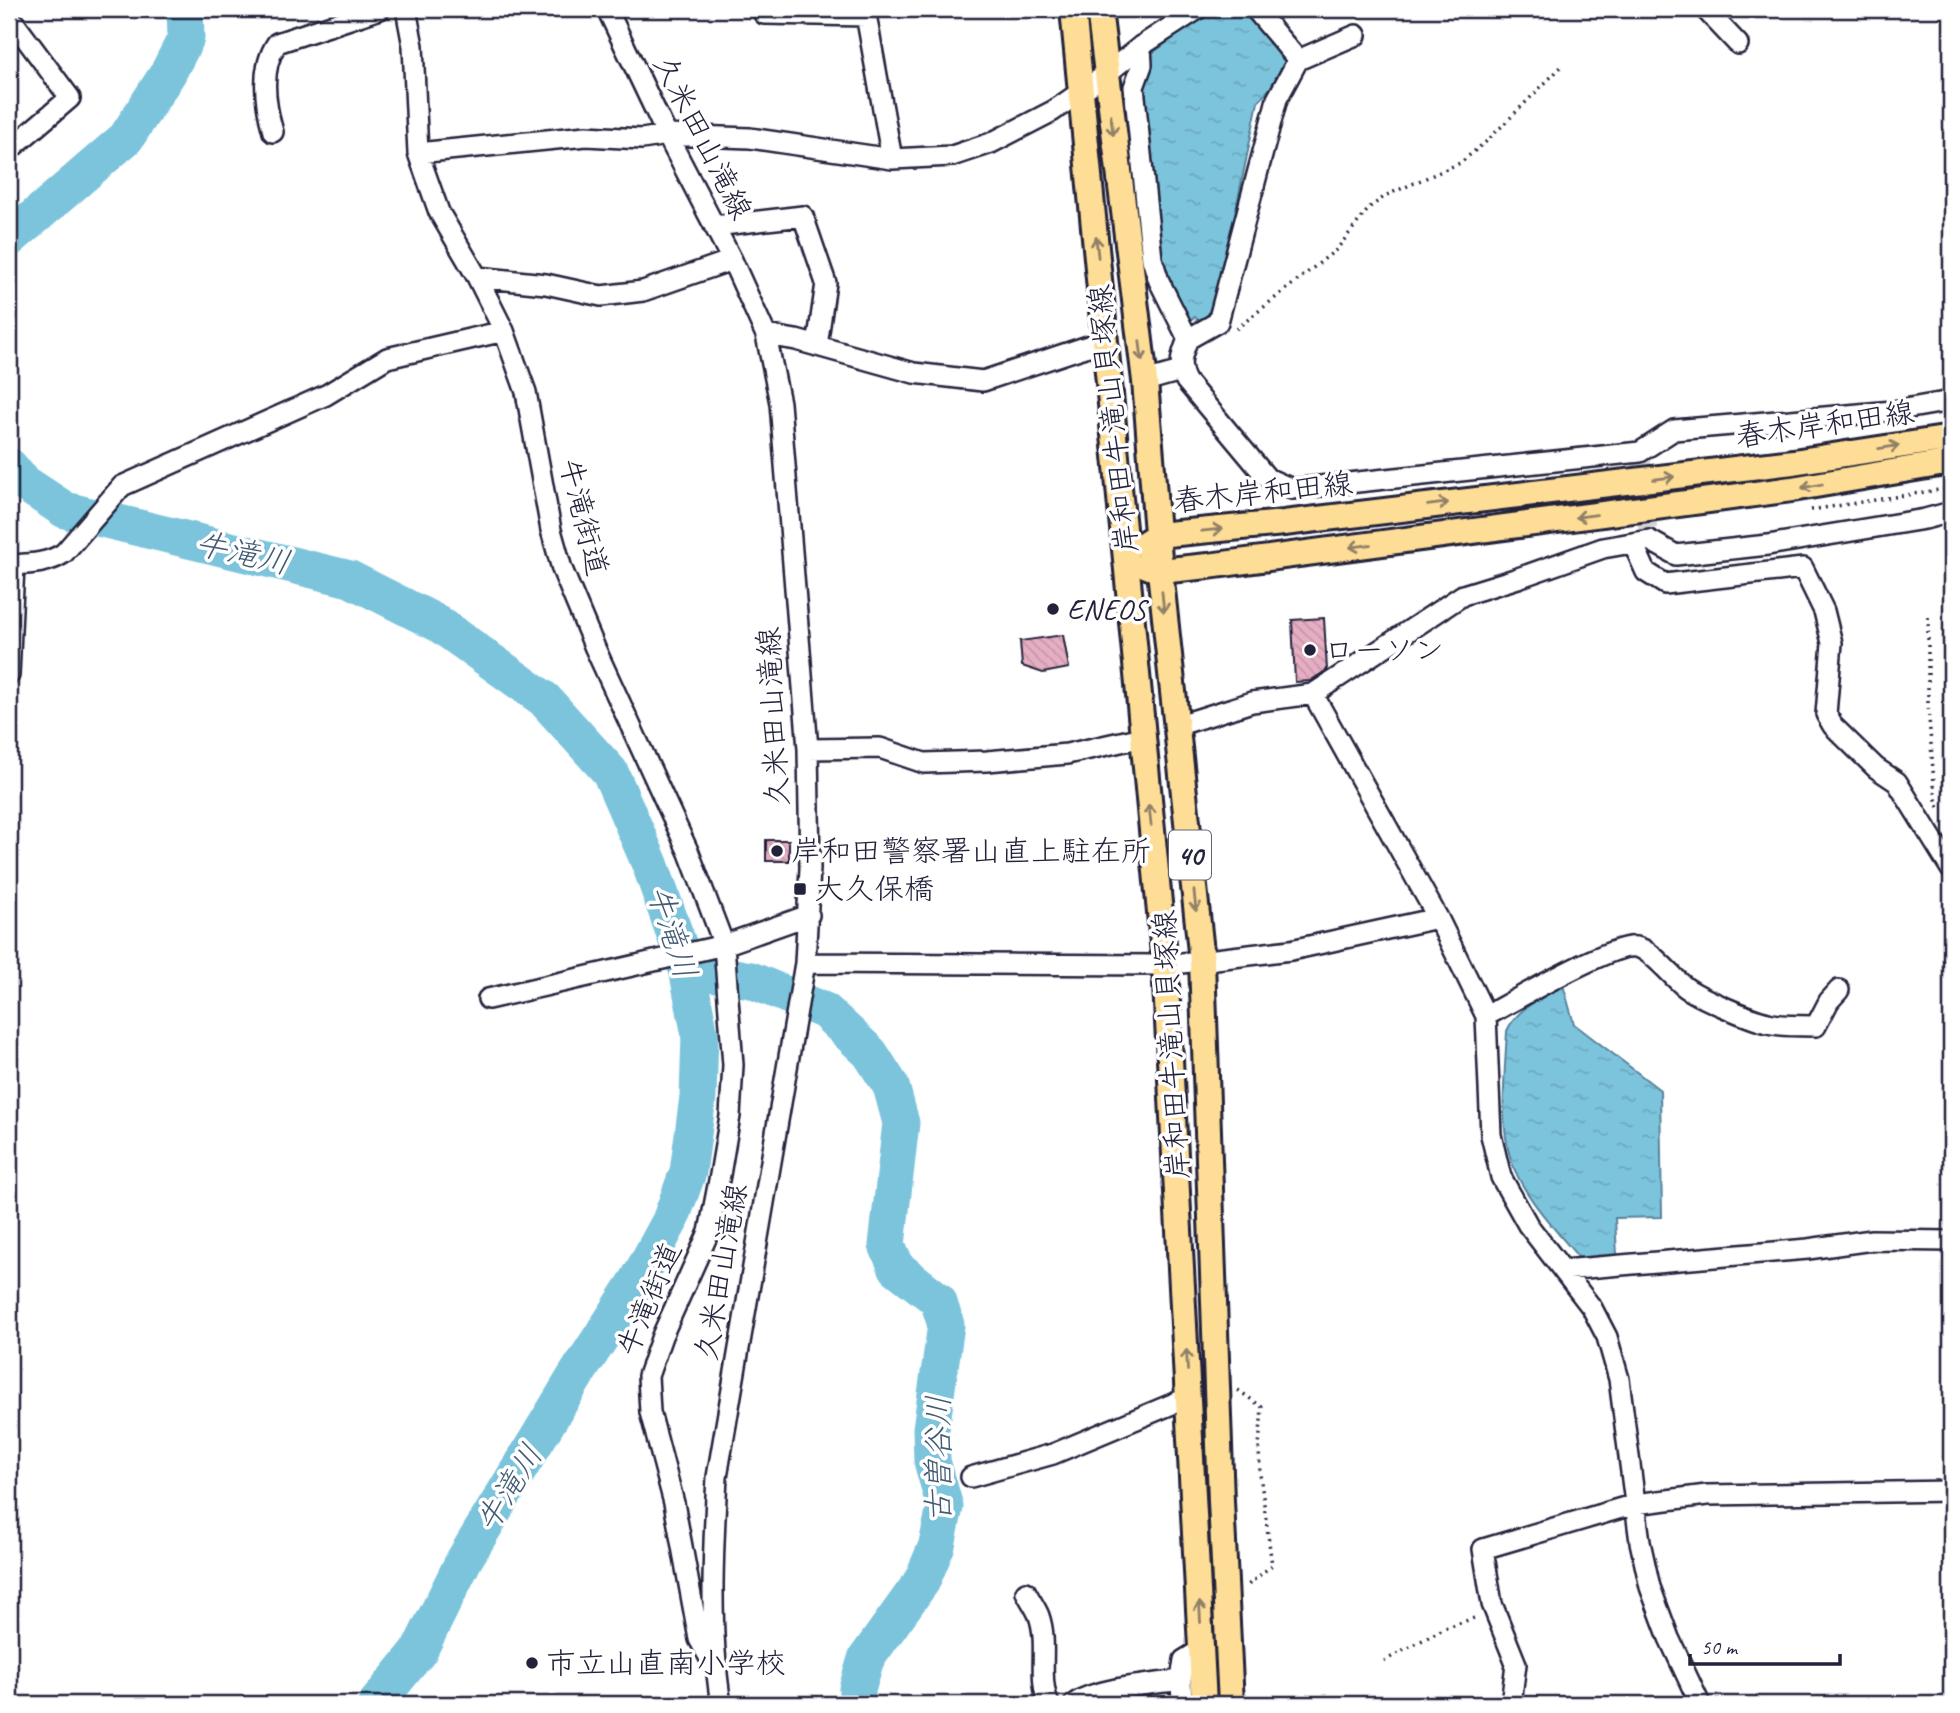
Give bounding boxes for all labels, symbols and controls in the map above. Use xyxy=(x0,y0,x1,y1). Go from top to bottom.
street label: 久米田山滝線 xyxy=(645,48,761,226)
one-way arrow xyxy=(1105,113,1118,136)
one-way arrow xyxy=(1090,236,1103,259)
street label: 岸和田牛滝山貝塚線 xyxy=(1080,283,1146,555)
one-way arrow xyxy=(1134,339,1147,362)
street label: 春木岸和田線 xyxy=(1733,393,1917,455)
one-way arrow xyxy=(1877,440,1900,453)
street label: 牛滝街道 xyxy=(551,454,617,580)
street label: 春木岸和田線 xyxy=(1172,464,1354,520)
one-way arrow xyxy=(1652,471,1674,484)
one-way arrow xyxy=(1801,480,1823,493)
one-way arrow xyxy=(1426,498,1449,511)
one-way arrow xyxy=(1575,510,1598,523)
water label: 牛滝川 xyxy=(192,522,294,584)
one-way arrow xyxy=(1200,523,1222,536)
one-way arrow xyxy=(1350,539,1372,552)
place label: ENEOS xyxy=(1067,590,1149,628)
one-way arrow xyxy=(1157,590,1170,613)
marker: ENEOS xyxy=(1045,601,1061,617)
street label: 久米田山滝線 xyxy=(749,626,797,808)
place label: ローソン xyxy=(1324,631,1444,669)
marker: ローソン xyxy=(1302,642,1318,658)
one-way arrow xyxy=(1144,804,1157,827)
road number: 40 xyxy=(1169,830,1211,880)
place label: 岸和田警察署山直上駐在所 xyxy=(791,832,1151,870)
marker: 岸和田警察署山直上駐在所 xyxy=(769,843,785,859)
place label: 大久保橋 xyxy=(814,870,934,908)
water label: 牛滝川 xyxy=(638,880,706,984)
marker: 大久保橋 xyxy=(792,881,808,897)
one-way arrow xyxy=(1189,889,1202,912)
street label: 岸和田牛滝山貝塚線 xyxy=(1145,909,1197,1181)
street label: 久米田山滝線 xyxy=(687,1180,755,1364)
street label: 牛滝街道 xyxy=(608,1236,690,1362)
one-way arrow xyxy=(1180,1349,1193,1372)
water label: 古曽谷川 xyxy=(918,1395,959,1523)
water label: 牛滝川 xyxy=(466,1436,552,1540)
one-way arrow xyxy=(1193,1600,1206,1623)
scale bar xyxy=(1690,1622,1841,1666)
text: 50 m xyxy=(1701,1634,1739,1660)
place label: 市立山直南小学校 xyxy=(546,1644,786,1682)
marker: 市立山直南小学校 xyxy=(524,1655,540,1671)

